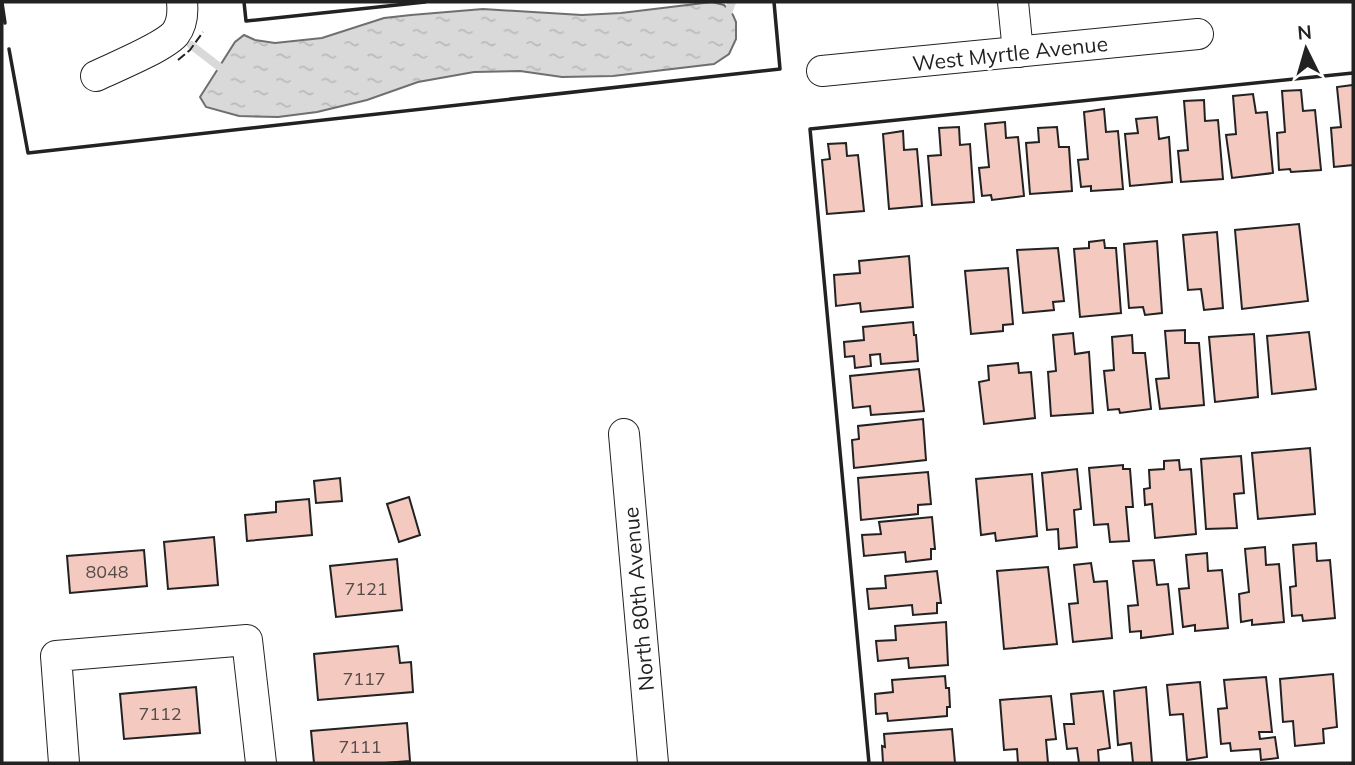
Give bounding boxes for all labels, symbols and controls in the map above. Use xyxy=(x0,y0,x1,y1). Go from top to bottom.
north arrow xyxy=(1271,14,1341,84)
text: N xyxy=(1296,19,1313,45)
street label: West Myrtle Avenue xyxy=(911,30,1109,76)
street label: North 80th Avenue xyxy=(617,506,659,692)
house number: 8048 xyxy=(85,560,129,583)
house number: 7121 xyxy=(344,577,388,600)
house number: 7117 xyxy=(342,667,386,690)
house number: 7112 xyxy=(138,702,182,725)
house number: 7111 xyxy=(338,735,382,758)

